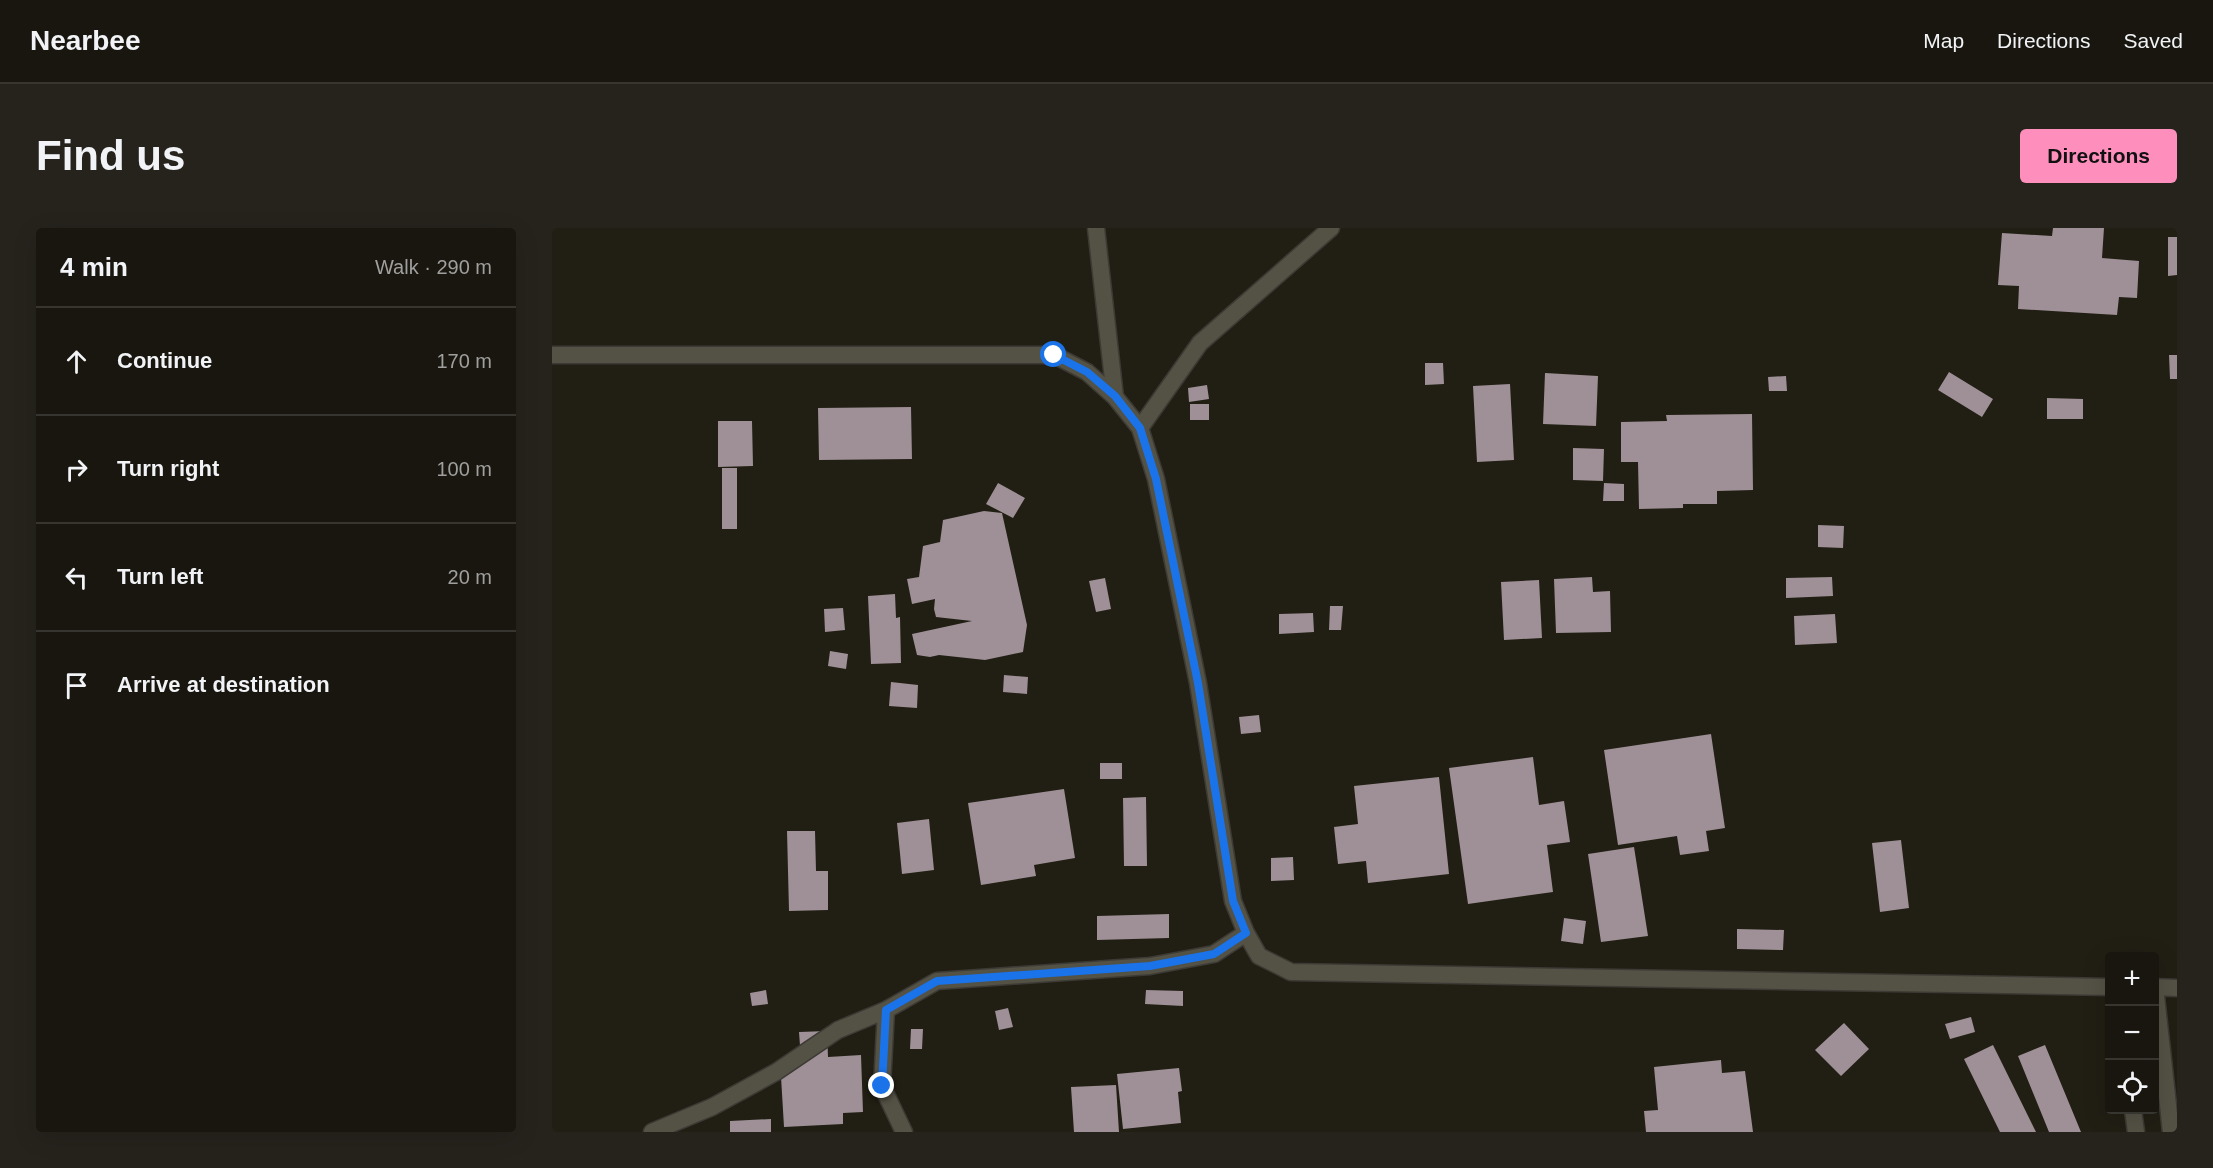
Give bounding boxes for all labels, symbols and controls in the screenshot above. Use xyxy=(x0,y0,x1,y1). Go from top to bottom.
text: Nearbee xyxy=(30,25,141,56)
text: Map xyxy=(1923,29,1964,52)
text: Directions xyxy=(1997,29,2090,52)
text: Saved xyxy=(2123,29,2183,52)
button: Directions xyxy=(2020,129,2177,183)
text: Find us xyxy=(36,132,185,179)
text: 4 min xyxy=(60,252,128,282)
text: Walk · 290 m xyxy=(375,256,492,278)
route start xyxy=(1040,341,1066,367)
icon: ahead xyxy=(60,345,93,378)
text: Continue xyxy=(117,348,212,373)
text: 170 m xyxy=(436,350,492,372)
icon: right xyxy=(60,453,93,486)
text: Turn right xyxy=(117,456,219,481)
text: 100 m xyxy=(436,458,492,480)
icon: left xyxy=(60,561,93,594)
text: Turn left xyxy=(117,564,203,589)
text: 20 m xyxy=(448,566,492,588)
icon: arrive xyxy=(60,669,93,702)
text: Arrive at destination xyxy=(117,672,330,697)
map controls xyxy=(2105,952,2159,1114)
button: + xyxy=(2105,952,2159,1006)
button: − xyxy=(2105,1006,2159,1060)
button: locate xyxy=(2105,1060,2159,1114)
route end xyxy=(868,1072,894,1098)

